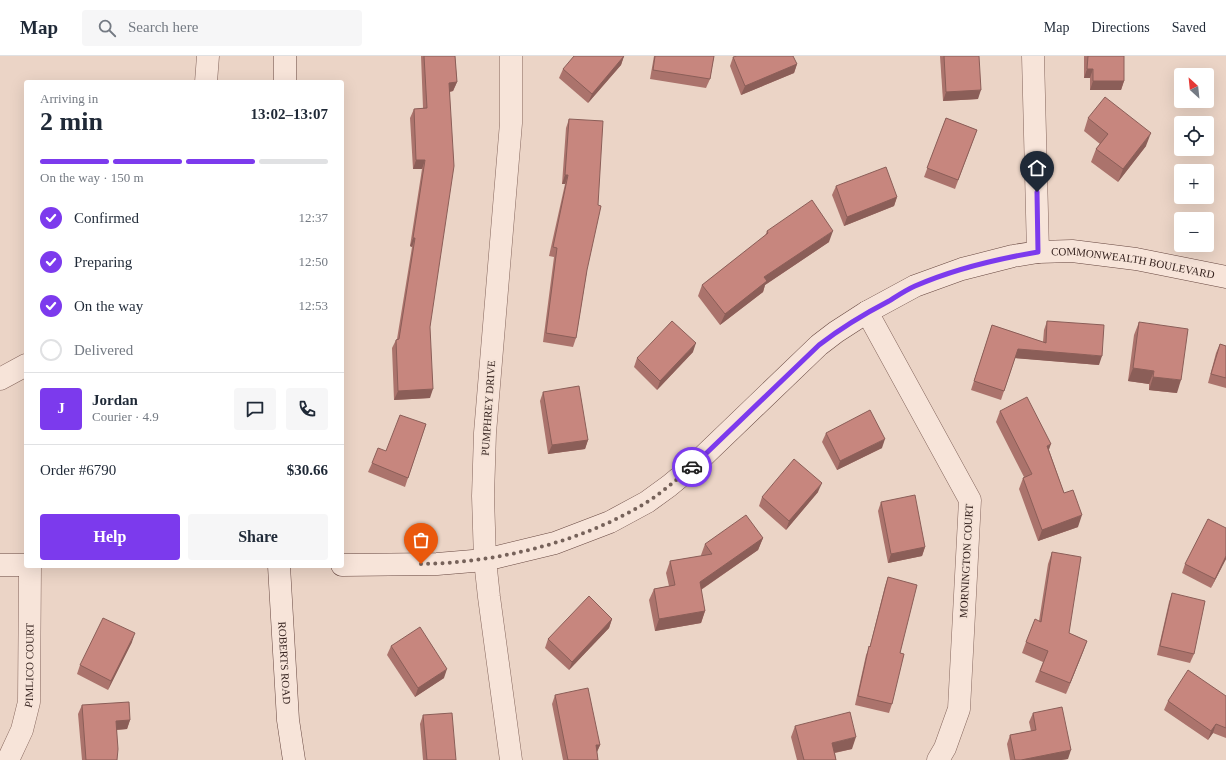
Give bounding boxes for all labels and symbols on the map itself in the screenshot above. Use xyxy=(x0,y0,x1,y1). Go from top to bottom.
north arrow xyxy=(1174,68,1214,108)
pin xyxy=(1020,151,1054,192)
street label: COMMONWEALTH BOULEVARD xyxy=(1051,245,1216,281)
street label: PUMPHREY DRIVE xyxy=(479,359,497,456)
courier xyxy=(672,447,712,487)
street label: MORNINGTON COURT xyxy=(957,503,975,618)
pin xyxy=(404,523,438,564)
street label: ROBERTS ROAD xyxy=(276,621,293,705)
street label: PIMLICO COURT xyxy=(22,622,36,709)

